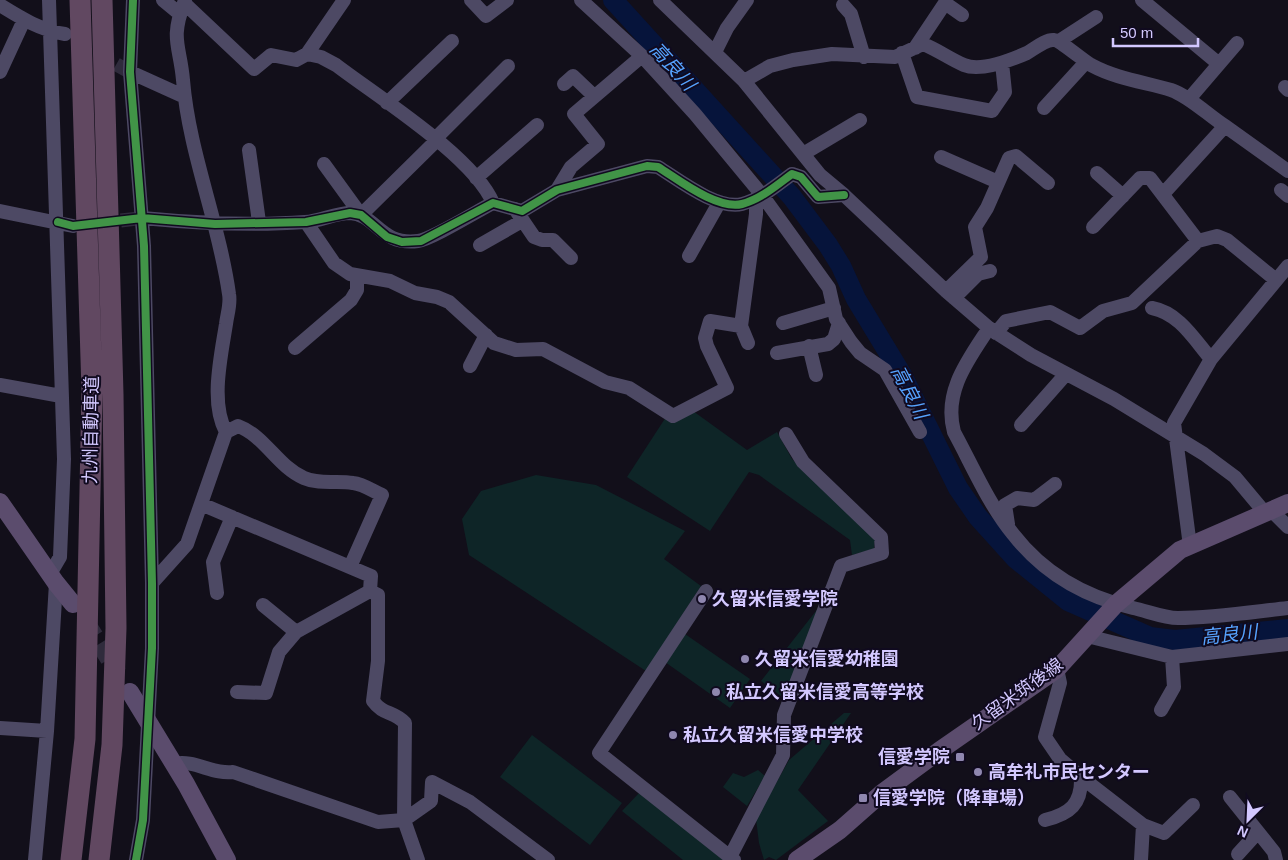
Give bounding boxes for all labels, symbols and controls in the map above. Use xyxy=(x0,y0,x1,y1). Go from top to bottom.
scale bar xyxy=(1113,15,1198,47)
text: 50 m xyxy=(1120,24,1153,41)
water label: 高良川 xyxy=(646,38,701,96)
water label: 高良川 xyxy=(887,362,933,424)
street label: 九州自動車道 xyxy=(80,376,102,484)
place label: 久留米信愛学院 xyxy=(712,589,838,609)
marker: 久留米信愛学院 xyxy=(696,593,708,605)
water label: 高良川 xyxy=(1200,621,1260,648)
place label: 久留米信愛幼稚園 xyxy=(755,649,899,669)
marker: 久留米信愛幼稚園 xyxy=(739,653,751,665)
street label: 久留米筑後線 xyxy=(967,654,1067,734)
place label: 私立久留米信愛高等学校 xyxy=(726,682,924,702)
marker: 私立久留米信愛高等学校 xyxy=(710,686,722,698)
place label: 私立久留米信愛中学校 xyxy=(683,725,863,745)
marker: 私立久留米信愛中学校 xyxy=(667,729,679,741)
place label: 信愛学院 xyxy=(878,747,950,767)
marker: 信愛学院 xyxy=(954,751,966,763)
place label: 高牟礼市民センター xyxy=(988,762,1150,782)
marker: 高牟礼市民センター xyxy=(972,766,984,778)
place label: 信愛学院（降車場） xyxy=(873,788,1035,808)
marker: 信愛学院（降車場） xyxy=(857,792,869,804)
north arrow xyxy=(1223,795,1273,845)
text: N xyxy=(1235,823,1251,841)

